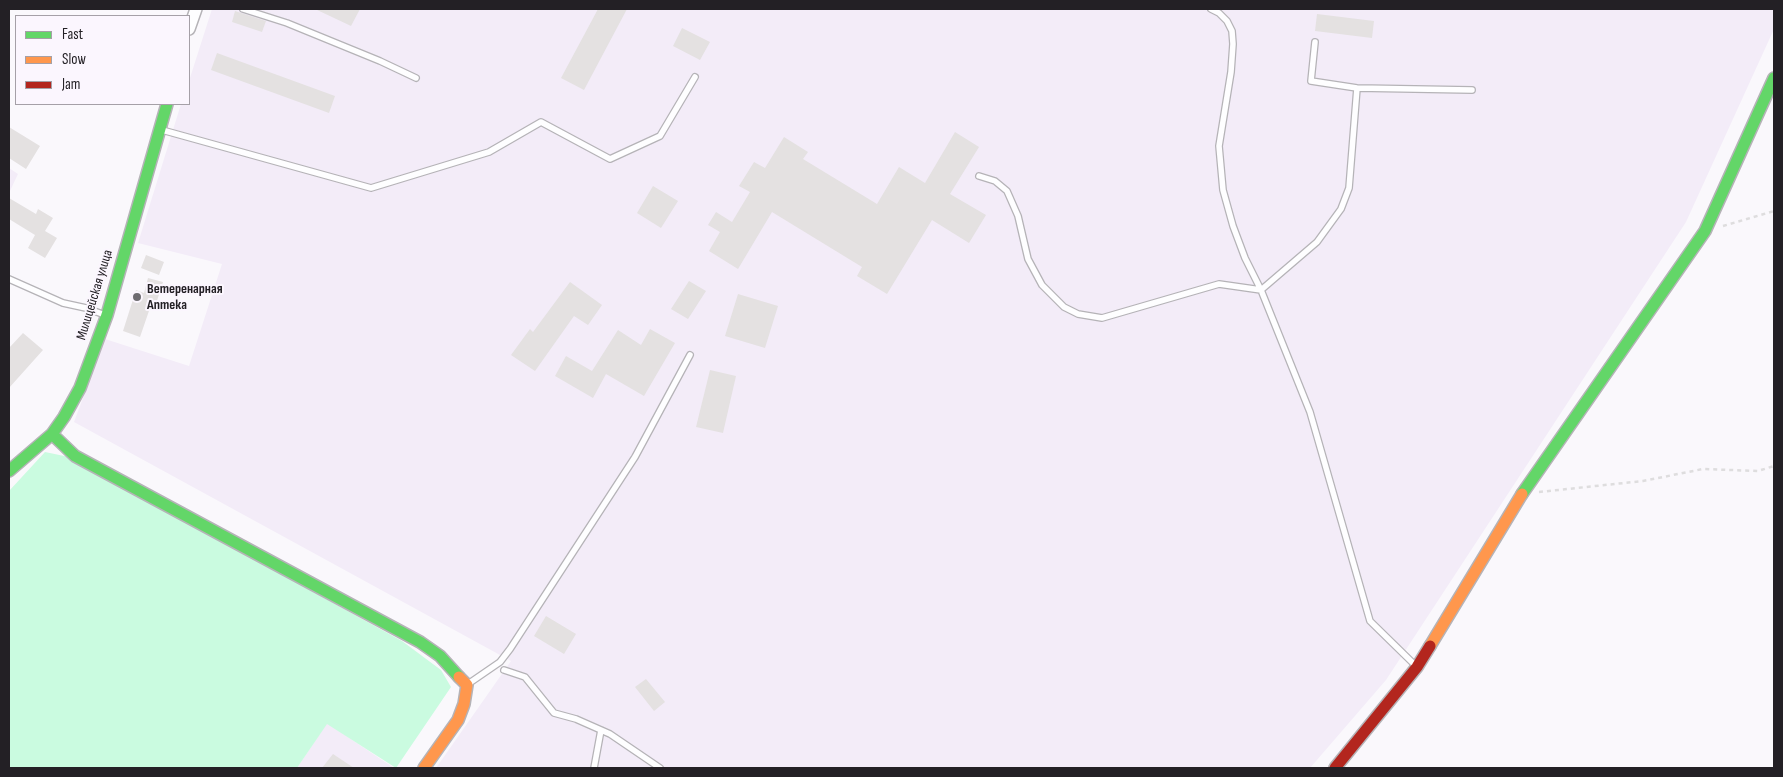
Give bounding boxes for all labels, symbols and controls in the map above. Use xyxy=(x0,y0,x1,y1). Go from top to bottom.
legend xyxy=(15,15,190,105)
text: Fast xyxy=(62,25,83,44)
text: Slow xyxy=(62,50,86,69)
text: Jam xyxy=(62,75,80,94)
street label: Милицейская улица xyxy=(73,248,117,342)
place label: Ветеренарная Аптека xyxy=(147,281,223,314)
marker: Ветеренарная Аптека xyxy=(131,291,143,303)

